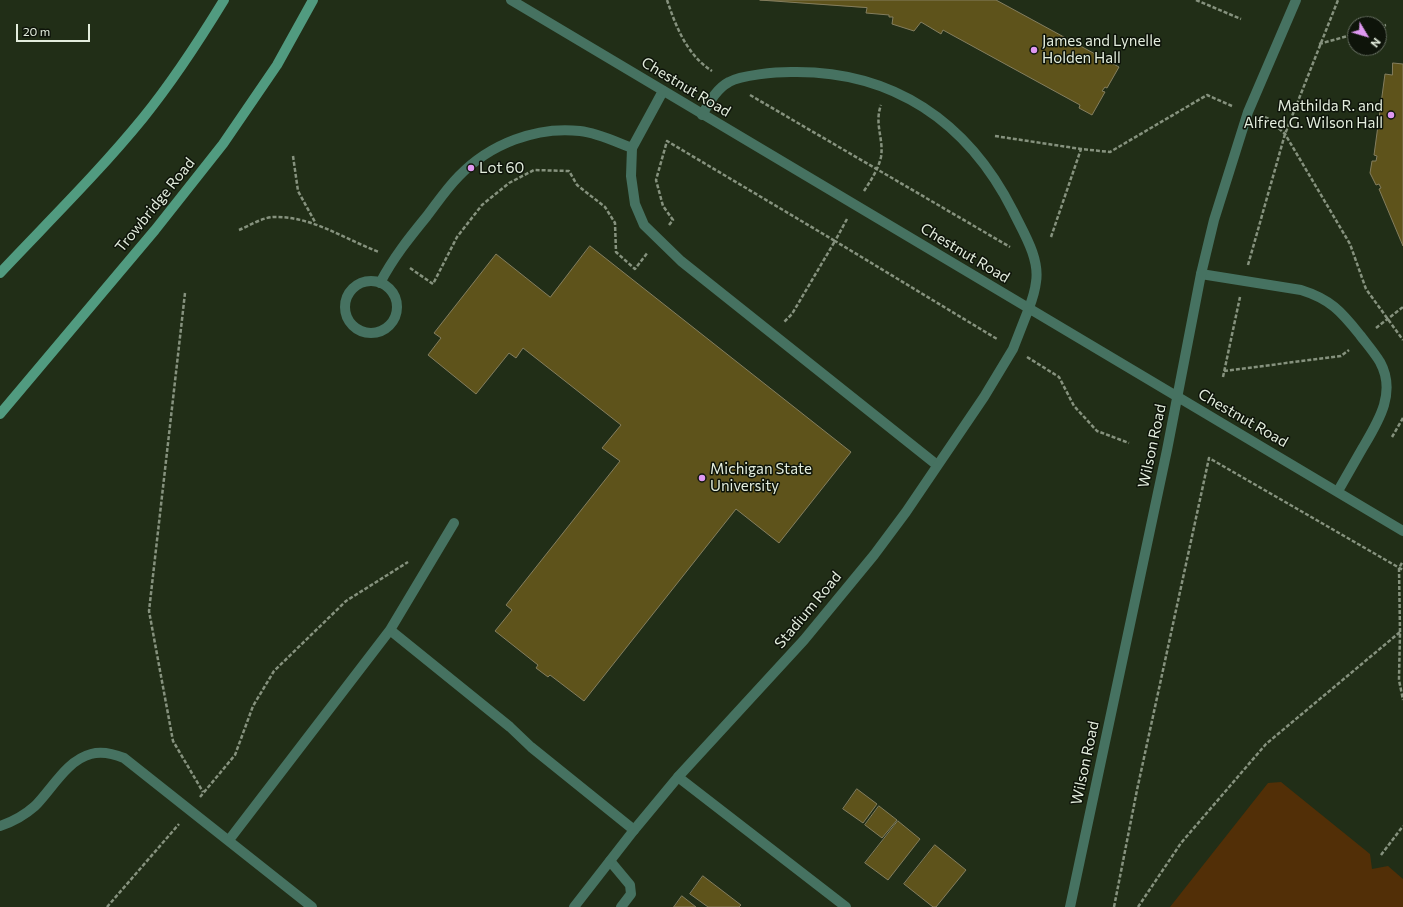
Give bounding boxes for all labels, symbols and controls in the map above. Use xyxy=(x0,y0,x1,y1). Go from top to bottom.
scale bar xyxy=(18,16,92,42)
north arrow xyxy=(1347,16,1387,56)
text: 20 m xyxy=(23,24,50,38)
place label: James and Lynelle Holden Hall xyxy=(1042,32,1161,67)
text: N xyxy=(1368,36,1384,50)
marker: James and Lynelle Holden Hall xyxy=(1029,45,1039,55)
street label: Chestnut Road xyxy=(638,53,734,121)
place label: Mathilda R. and Alfred G. Wilson Hall xyxy=(1243,97,1383,132)
marker: Mathilda R. and Alfred G. Wilson Hall xyxy=(1386,110,1396,120)
street label: Trowbridge Road xyxy=(112,154,198,256)
place label: Lot 60 xyxy=(479,159,524,177)
marker: Lot 60 xyxy=(466,163,476,173)
street label: Chestnut Road xyxy=(917,219,1013,287)
street label: Chestnut Road xyxy=(1195,385,1291,451)
street label: Wilson Road xyxy=(1134,402,1170,490)
place label: Michigan State University xyxy=(710,460,812,495)
marker: Michigan State University xyxy=(697,473,707,483)
street label: Stadium Road xyxy=(771,568,845,652)
street label: Wilson Road xyxy=(1067,719,1103,807)

